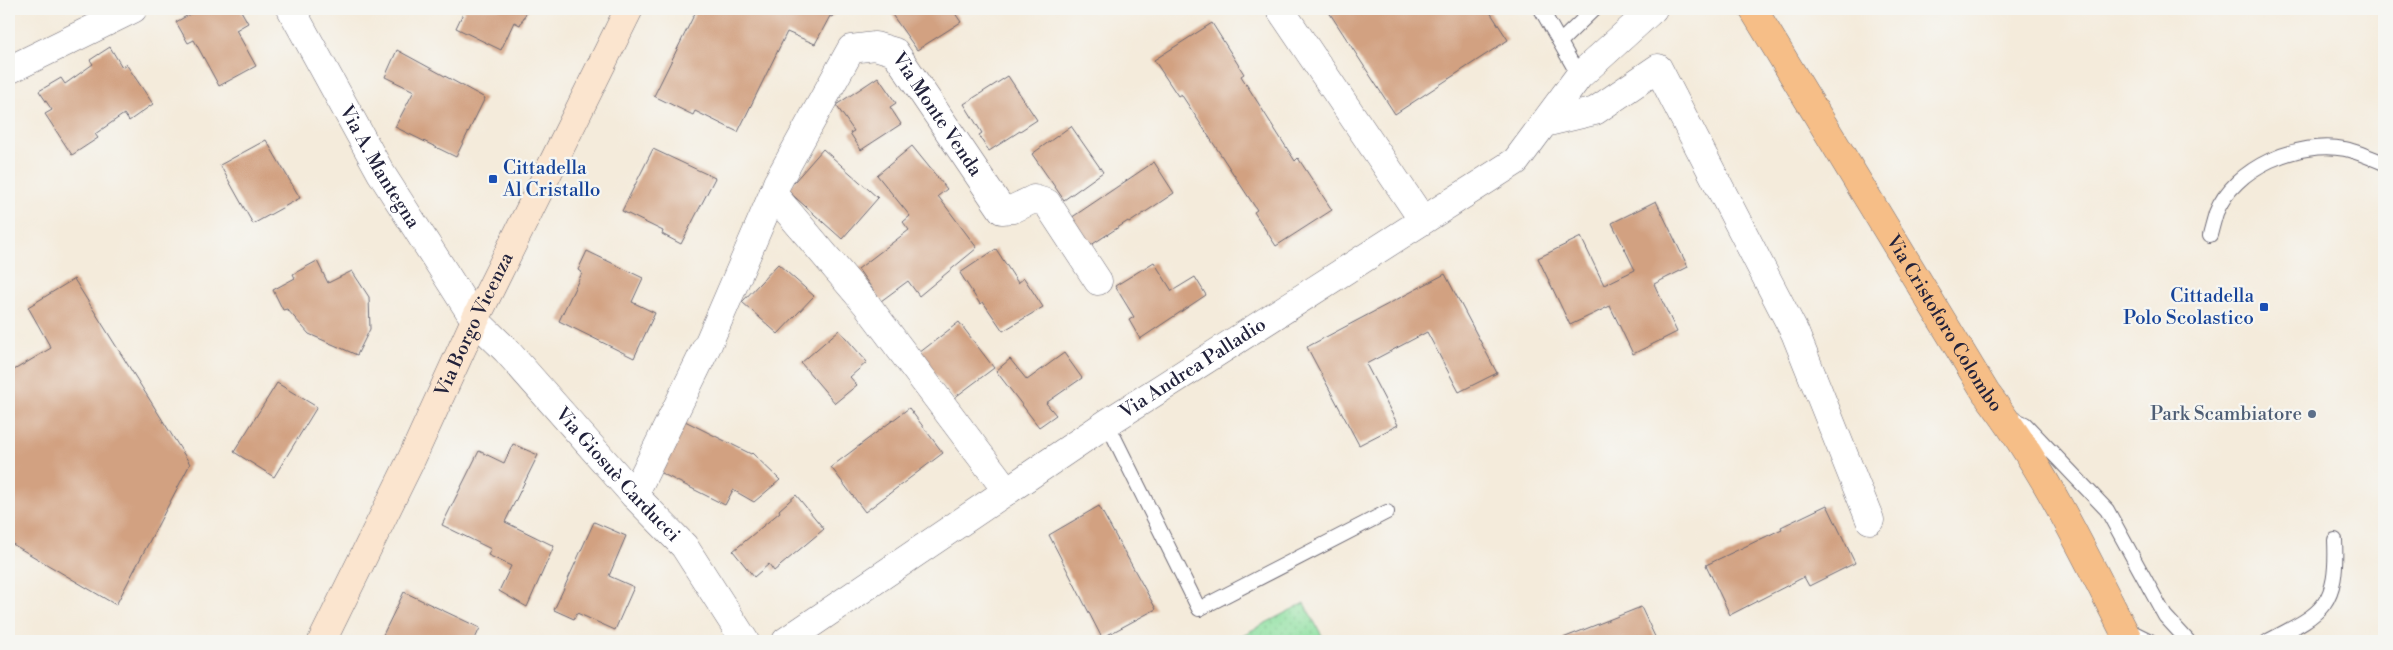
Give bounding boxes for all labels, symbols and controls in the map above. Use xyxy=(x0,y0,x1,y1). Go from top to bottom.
street label: Via Monte Venda xyxy=(886,47,988,181)
street label: Via A. Mantegna xyxy=(334,100,425,233)
place label: Cittadella Al Cristallo xyxy=(502,156,601,202)
marker: Cittadella Al Cristallo xyxy=(487,173,499,185)
street label: Via Cristoforo Colombo xyxy=(1880,229,2008,417)
street label: Via Borgo Vicenza xyxy=(429,248,519,402)
place label: Cittadella Polo Scolastico xyxy=(2123,284,2254,330)
marker: Cittadella Polo Scolastico xyxy=(2258,301,2270,313)
street label: Via Andrea Palladio xyxy=(1114,312,1270,424)
street label: Via Giosuè Carducci xyxy=(550,402,685,547)
place label: Park Scambiatore xyxy=(2150,402,2302,426)
marker: Park Scambiatore xyxy=(2306,408,2318,420)

